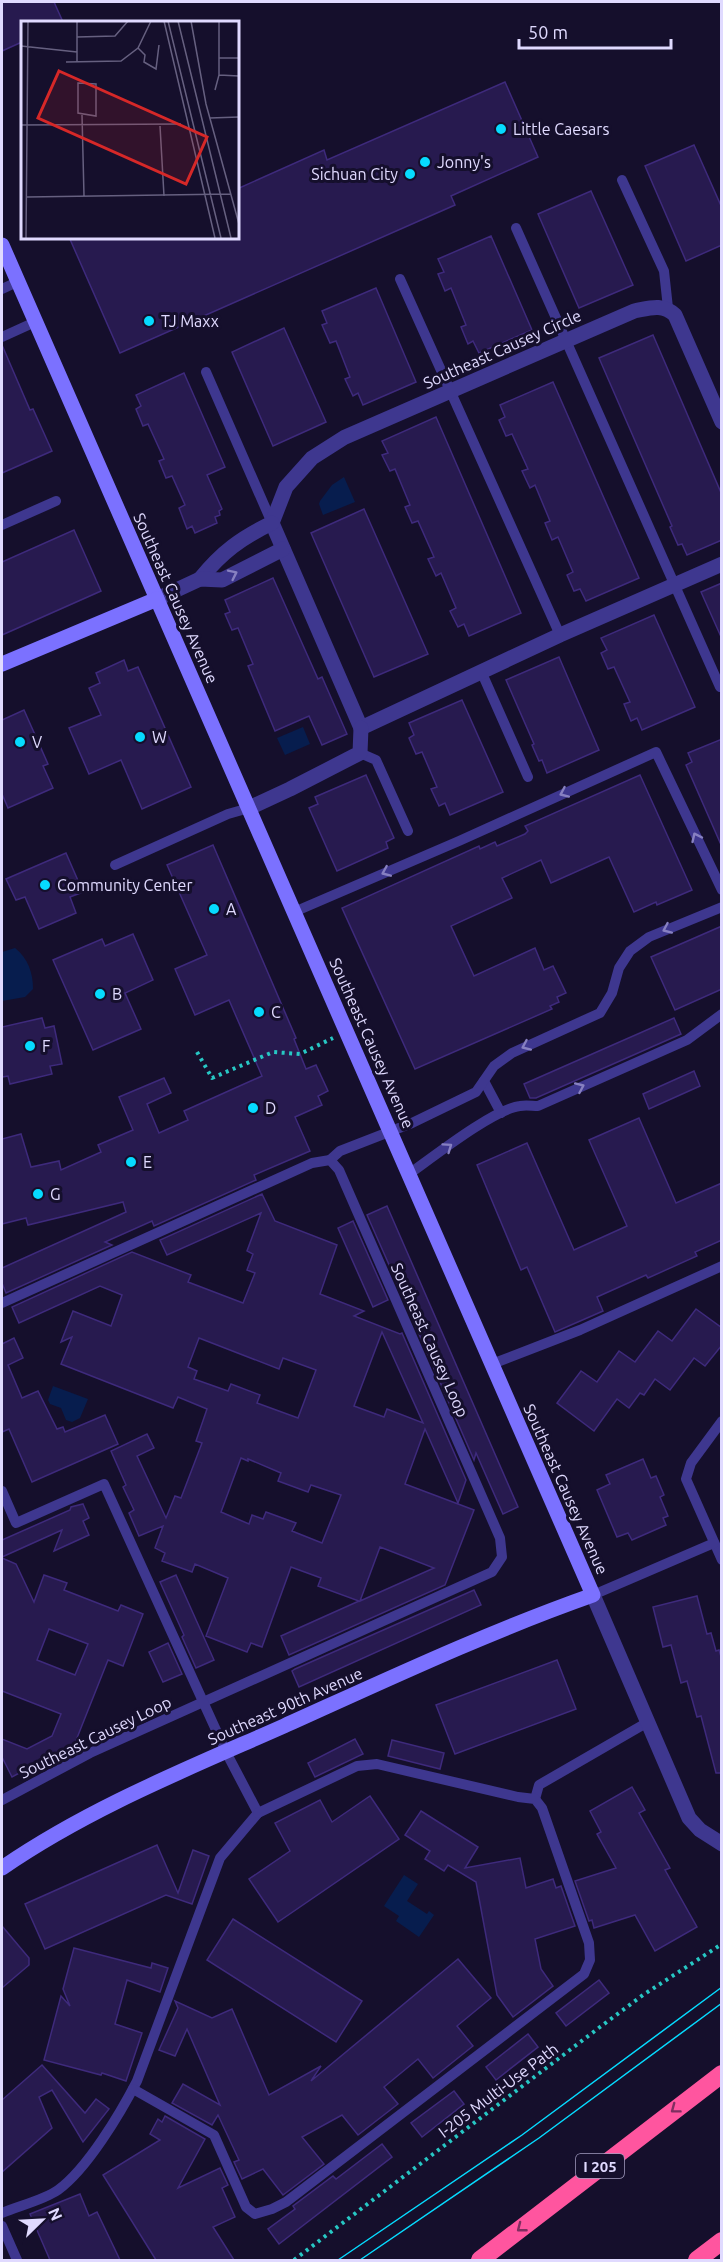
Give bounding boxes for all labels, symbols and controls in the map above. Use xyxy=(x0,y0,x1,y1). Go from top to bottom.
scale bar xyxy=(519,12,670,50)
inset map xyxy=(21,21,238,238)
text: 50 m xyxy=(528,22,568,42)
place label: Little Caesars xyxy=(513,120,609,138)
marker: Little Caesars xyxy=(494,122,508,136)
place label: Jonny's xyxy=(437,153,491,171)
marker: Jonny's xyxy=(418,155,432,169)
place label: Sichuan City xyxy=(311,165,398,183)
marker: Sichuan City xyxy=(403,167,417,181)
street label: Southeast Causey Circle xyxy=(420,306,584,392)
place label: TJ Maxx xyxy=(161,312,219,330)
marker: TJ Maxx xyxy=(142,314,156,328)
street label: Southeast Causey Avenue xyxy=(130,510,222,686)
one-way arrow xyxy=(226,570,237,582)
place label: W xyxy=(152,728,167,746)
marker: W xyxy=(133,730,147,744)
place label: V xyxy=(32,733,42,751)
marker: V xyxy=(13,735,27,749)
one-way arrow xyxy=(560,786,571,798)
one-way arrow xyxy=(692,833,704,844)
one-way arrow xyxy=(381,865,392,877)
place label: Community Center xyxy=(57,876,193,894)
marker: Community Center xyxy=(38,878,52,892)
place label: A xyxy=(226,900,237,918)
marker: A xyxy=(207,902,221,916)
one-way arrow xyxy=(663,922,674,934)
street label: Southeast Causey Avenue xyxy=(326,955,418,1131)
place label: B xyxy=(112,985,122,1003)
marker: B xyxy=(93,987,107,1001)
place label: C xyxy=(271,1003,281,1021)
marker: C xyxy=(252,1005,266,1019)
place label: F xyxy=(42,1037,50,1055)
marker: F xyxy=(23,1039,37,1053)
one-way arrow xyxy=(521,1039,532,1051)
one-way arrow xyxy=(574,1082,585,1094)
place label: D xyxy=(265,1099,276,1117)
marker: D xyxy=(246,1101,260,1115)
one-way arrow xyxy=(441,1143,452,1154)
place label: E xyxy=(143,1153,152,1171)
marker: E xyxy=(124,1155,138,1169)
place label: G xyxy=(50,1185,61,1203)
marker: G xyxy=(31,1187,45,1201)
street label: Southeast Causey Loop xyxy=(388,1260,472,1420)
street label: Southeast Causey Avenue xyxy=(520,1401,612,1577)
street label: Southeast 90th Avenue xyxy=(205,1664,365,1748)
street label: Southeast Causey Loop xyxy=(16,1692,174,1782)
street label: I-205 Multi-Use Path xyxy=(435,2039,561,2141)
one-way arrow xyxy=(671,2102,682,2113)
road number: I 205 xyxy=(576,2154,624,2178)
north arrow xyxy=(12,2190,72,2250)
text: N xyxy=(45,2205,66,2223)
one-way arrow xyxy=(517,2221,528,2232)

